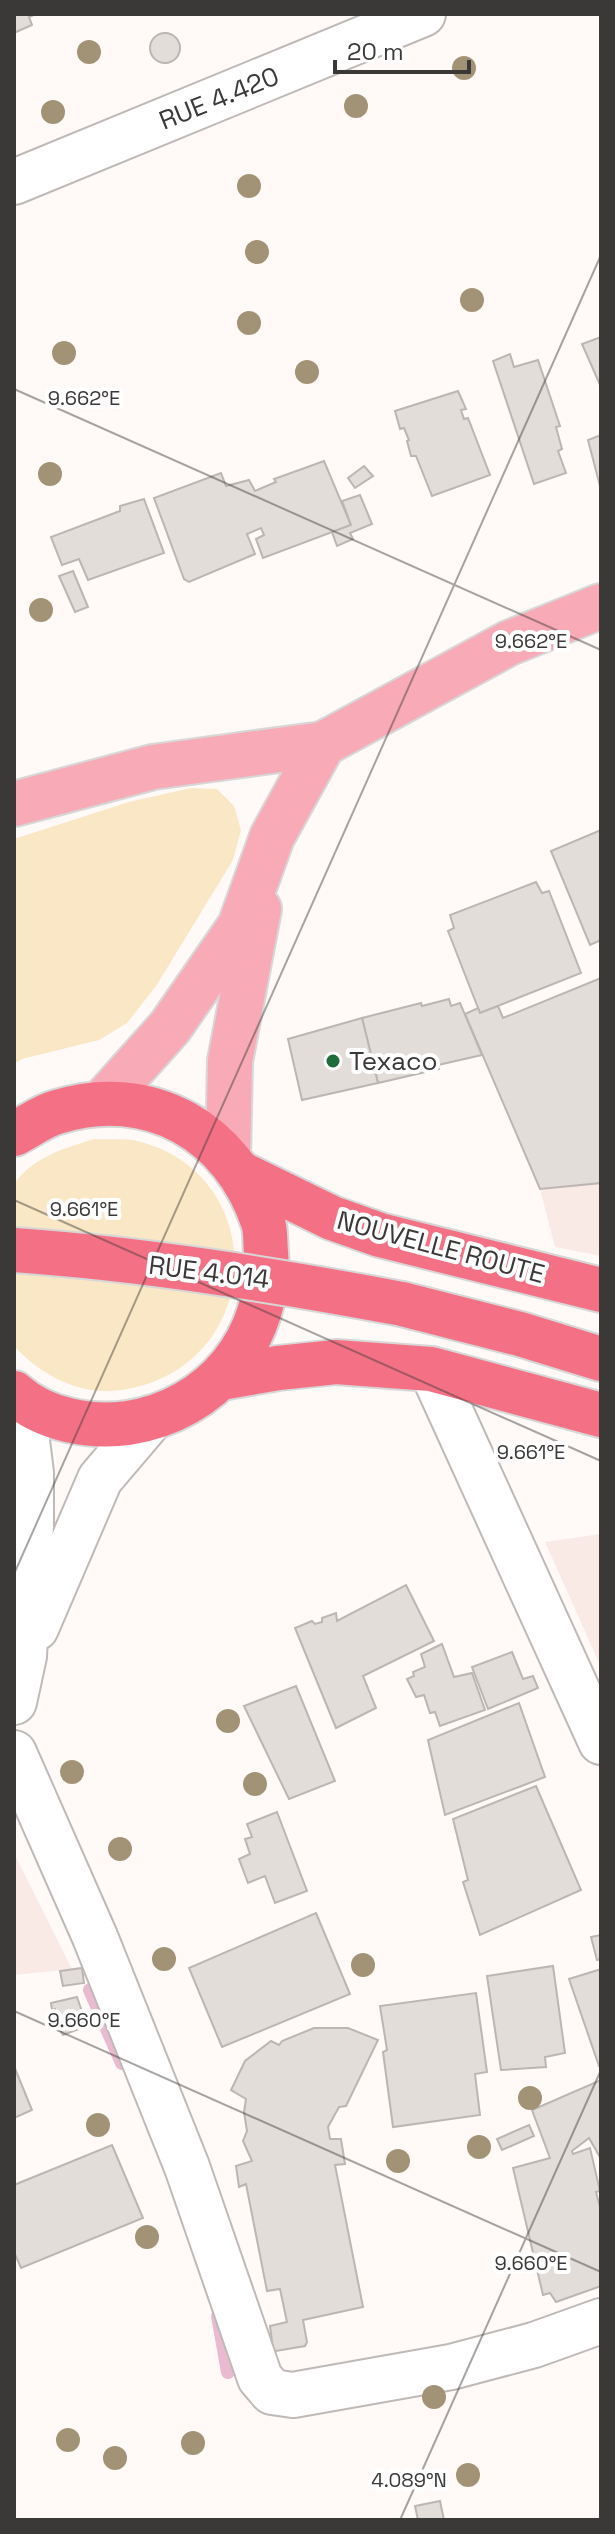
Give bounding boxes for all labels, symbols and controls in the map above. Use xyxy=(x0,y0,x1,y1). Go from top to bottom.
scale bar xyxy=(335,24,469,74)
text: 20 m xyxy=(347,36,404,67)
street label: RUE 4.420 xyxy=(154,59,284,137)
text: 9.662°E xyxy=(48,385,120,411)
text: 9.662°E xyxy=(495,628,567,654)
place label: Texaco xyxy=(349,1044,438,1078)
marker: Texaco xyxy=(324,1052,342,1070)
text: 9.661°E xyxy=(50,1196,118,1222)
street label: NOUVELLE ROUTE xyxy=(334,1203,548,1291)
street label: RUE 4.014 xyxy=(147,1248,271,1296)
text: 9.661°E xyxy=(497,1439,565,1465)
text: 9.660°E xyxy=(47,2007,121,2033)
text: 9.660°E xyxy=(494,2250,568,2276)
text: 4.089°N xyxy=(371,2467,447,2493)

